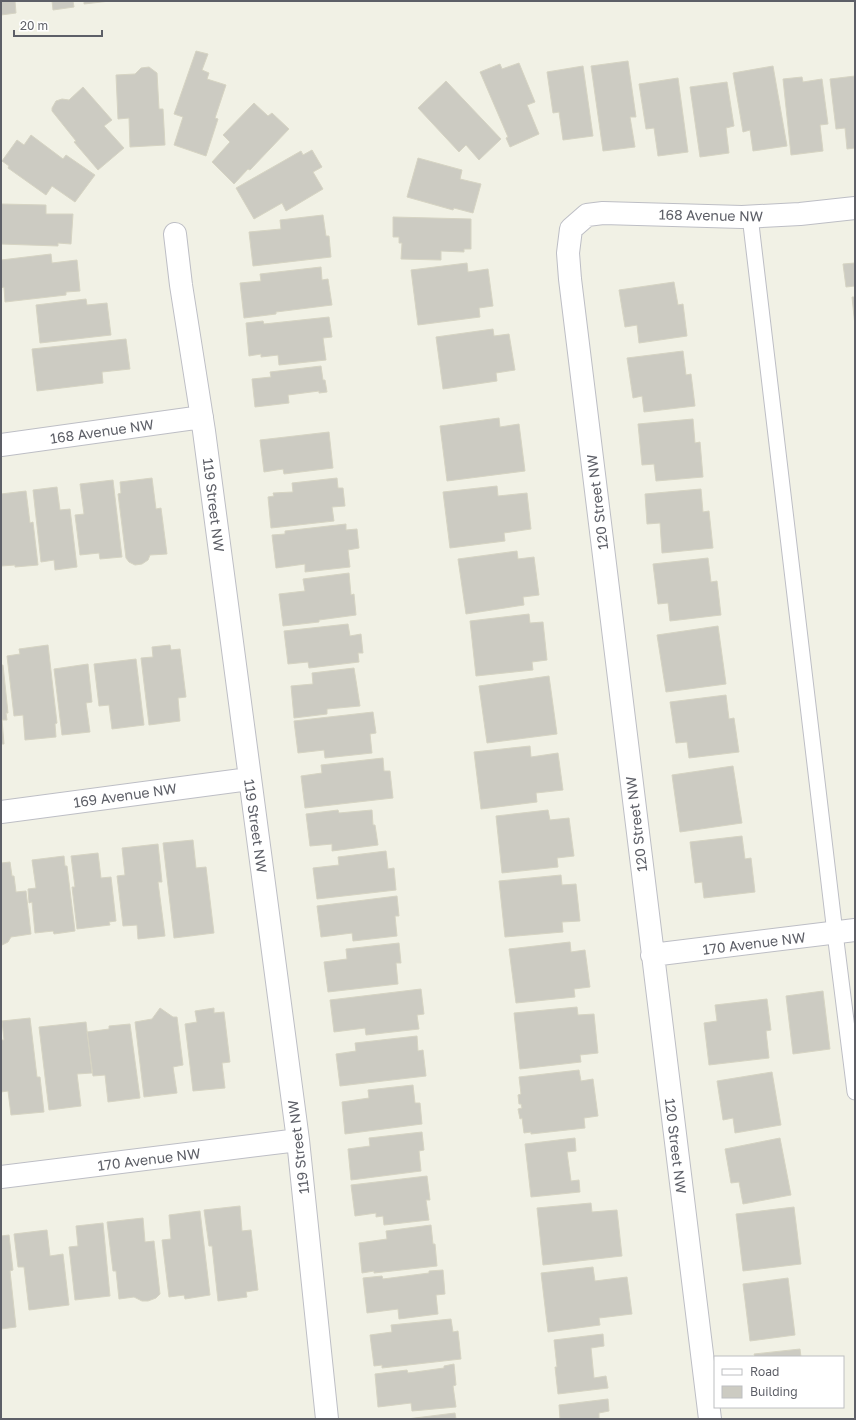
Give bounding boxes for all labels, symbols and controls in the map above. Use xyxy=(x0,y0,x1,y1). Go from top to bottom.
scale bar xyxy=(14,12,102,38)
text: 20 m xyxy=(20,18,48,33)
street label: 168 Avenue NW xyxy=(659,206,764,224)
street label: 168 Avenue NW xyxy=(49,415,155,447)
street label: 120 Street NW xyxy=(583,453,611,551)
street label: 119 Street NW xyxy=(200,457,228,554)
street label: 120 Street NW xyxy=(622,775,650,873)
street label: 119 Street NW xyxy=(241,778,271,875)
street label: 169 Avenue NW xyxy=(72,779,178,811)
street label: 170 Avenue NW xyxy=(702,928,807,958)
street label: 120 Street NW xyxy=(662,1097,690,1195)
street label: 119 Street NW xyxy=(284,1098,312,1195)
street label: 170 Avenue NW xyxy=(97,1144,202,1174)
legend xyxy=(714,1356,844,1408)
text: Road xyxy=(750,1364,779,1379)
text: Building xyxy=(750,1384,798,1399)

